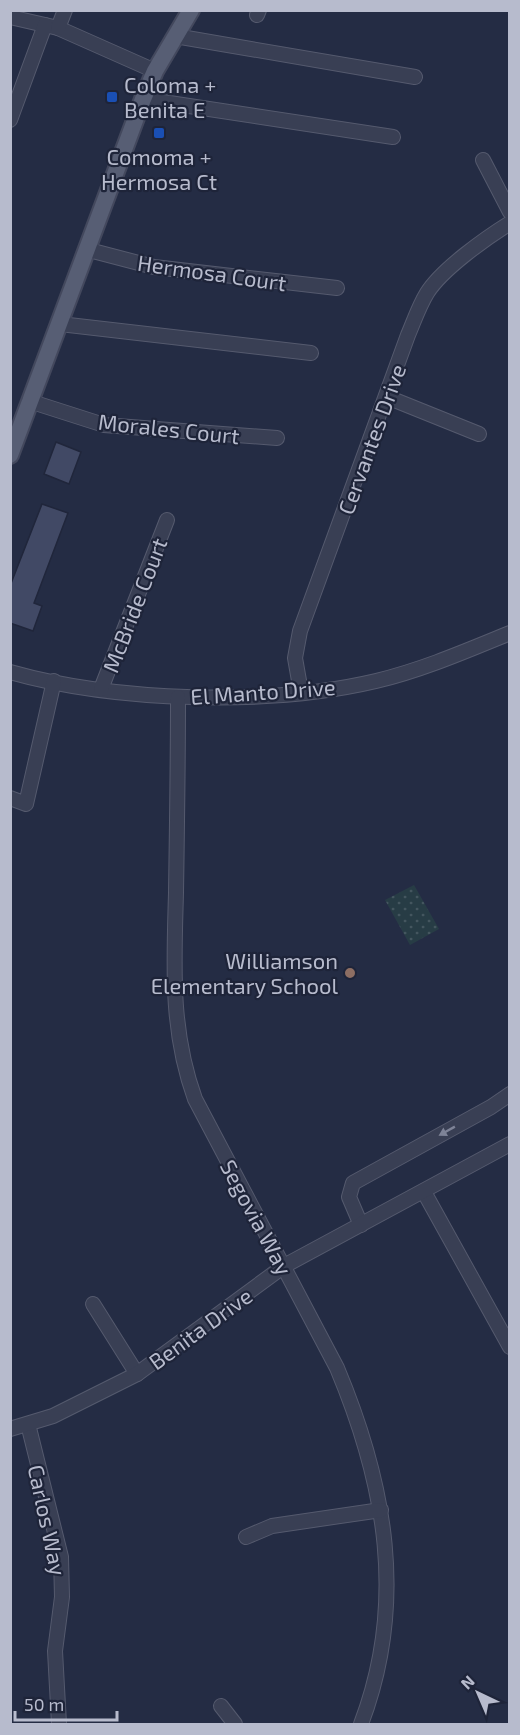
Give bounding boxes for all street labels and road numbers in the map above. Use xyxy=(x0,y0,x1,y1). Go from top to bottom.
street label: Hermosa Court xyxy=(136,249,288,295)
street label: Cervantes Drive xyxy=(332,360,410,518)
street label: Morales Court xyxy=(97,408,241,448)
street label: McBride Court xyxy=(96,534,172,676)
street label: El Manto Drive xyxy=(190,673,336,709)
street label: Segovia Way xyxy=(216,1155,298,1279)
street label: Benita Drive xyxy=(143,1282,257,1374)
street label: Carlos Way xyxy=(24,1462,72,1578)

